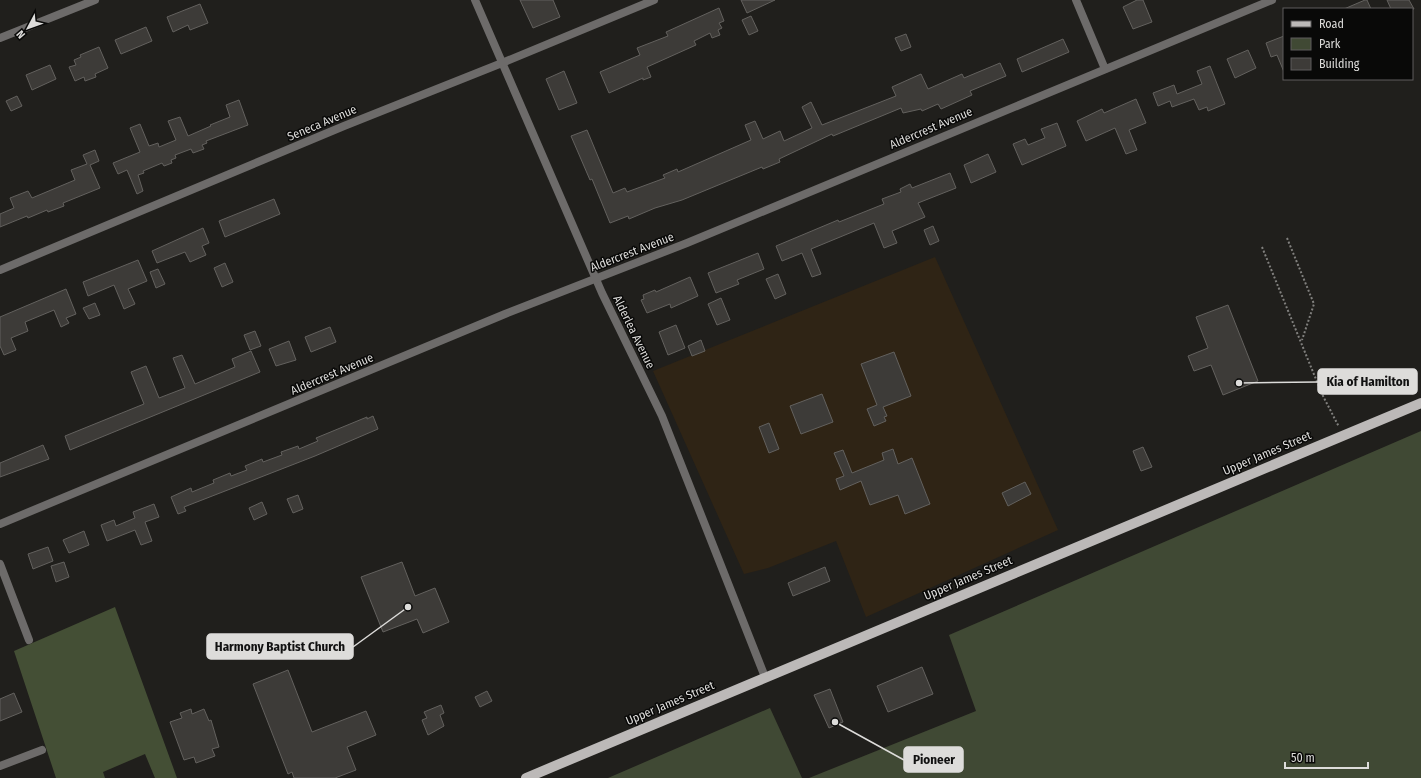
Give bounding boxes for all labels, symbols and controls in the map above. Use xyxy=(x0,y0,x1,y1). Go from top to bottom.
north arrow xyxy=(8,8,48,48)
legend xyxy=(1283,8,1413,80)
text: Road xyxy=(1319,17,1344,31)
text: N xyxy=(14,27,28,41)
text: Park xyxy=(1319,37,1341,51)
text: Building xyxy=(1319,57,1360,71)
street label: Seneca Avenue xyxy=(285,102,359,144)
street label: Aldercrest Avenue xyxy=(888,104,975,152)
street label: Aldercrest Avenue xyxy=(588,230,676,274)
street label: Alderlea Avenue xyxy=(610,293,658,371)
street label: Aldercrest Avenue xyxy=(289,350,376,398)
callout: Kia of Hamilton xyxy=(1318,369,1417,394)
text: Kia of Hamilton xyxy=(1326,374,1410,389)
street label: Upper James Street xyxy=(1221,428,1313,478)
street label: Upper James Street xyxy=(922,553,1014,603)
callout: Harmony Baptist Church xyxy=(207,634,353,659)
text: Harmony Baptist Church xyxy=(215,639,345,654)
street label: Upper James Street xyxy=(624,678,716,728)
scale bar xyxy=(1285,744,1368,770)
callout: Pioneer xyxy=(904,747,963,772)
text: 50 m xyxy=(1291,751,1315,765)
text: Pioneer xyxy=(913,752,955,767)

